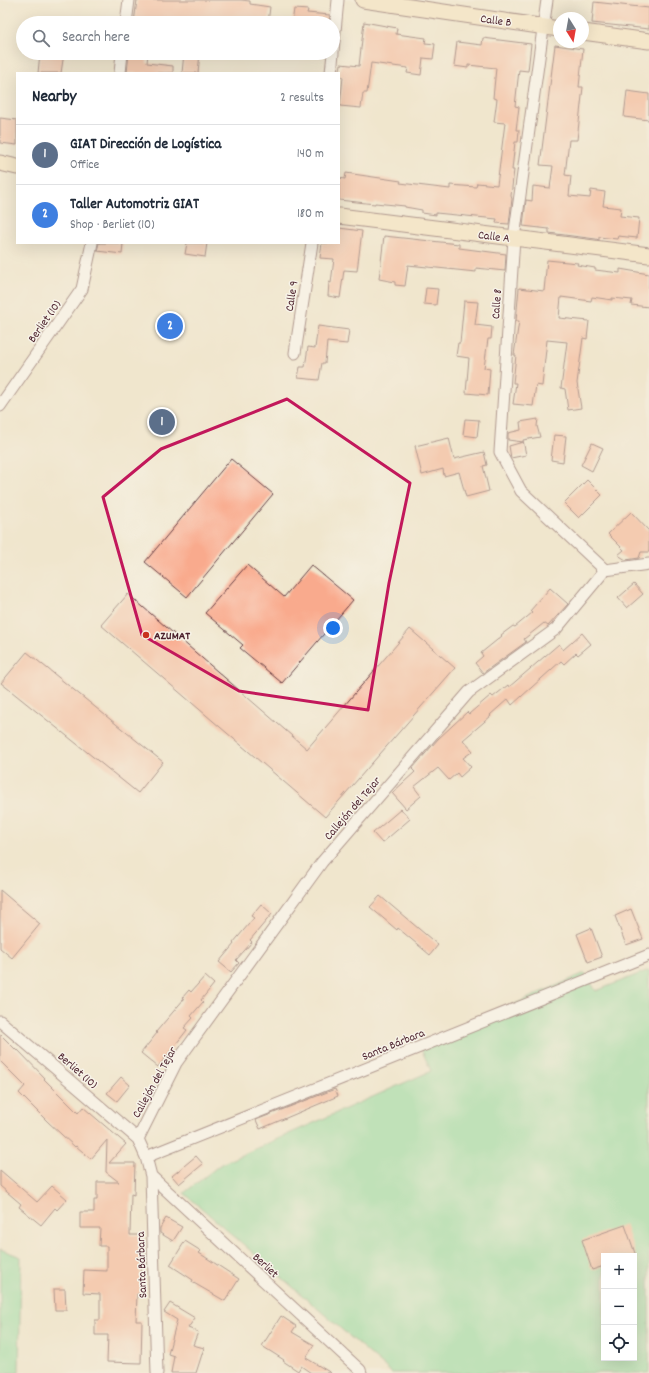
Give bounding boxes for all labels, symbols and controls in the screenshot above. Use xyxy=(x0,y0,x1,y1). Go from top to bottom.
street label: Calle B xyxy=(479,11,513,32)
north arrow xyxy=(553,12,589,48)
search box xyxy=(16,16,340,60)
icon: search xyxy=(30,27,52,49)
text: Search here xyxy=(62,27,130,49)
text: Nearby xyxy=(32,86,76,110)
text: 2 results xyxy=(280,89,324,108)
text: GIAT Dirección de Logística xyxy=(70,134,221,156)
text: 1 xyxy=(44,145,46,164)
text: 140 m xyxy=(297,145,324,164)
text: Office xyxy=(70,156,99,175)
text: Taller Automotriz GIAT xyxy=(70,194,199,216)
text: 2 xyxy=(42,205,48,224)
text: 180 m xyxy=(297,205,324,224)
text: Shop · Berliet (10) xyxy=(70,216,155,235)
street label: Calle A xyxy=(477,227,511,248)
street label: Calle 9 xyxy=(282,280,303,313)
street label: Calle 8 xyxy=(488,288,507,320)
street label: Berliet (10) xyxy=(24,297,66,346)
pin: 2 xyxy=(157,311,183,341)
pin: 1 xyxy=(149,407,175,437)
your location xyxy=(323,618,343,638)
place label: AZUMAT xyxy=(154,628,190,645)
marker: AZUMAT xyxy=(141,630,151,640)
street label: Callejón del Tejar xyxy=(321,773,386,844)
street label: Santa Bárbara xyxy=(360,1025,428,1066)
street label: Callejón del Tejar xyxy=(129,1044,182,1121)
street label: Berliet (10) xyxy=(53,1049,101,1093)
street label: Santa Bárbara xyxy=(133,1231,152,1298)
street label: Berliet xyxy=(248,1250,282,1283)
map controls xyxy=(601,1253,637,1361)
button: + xyxy=(601,1253,637,1289)
button: − xyxy=(601,1289,637,1325)
button: locate xyxy=(601,1325,637,1361)

